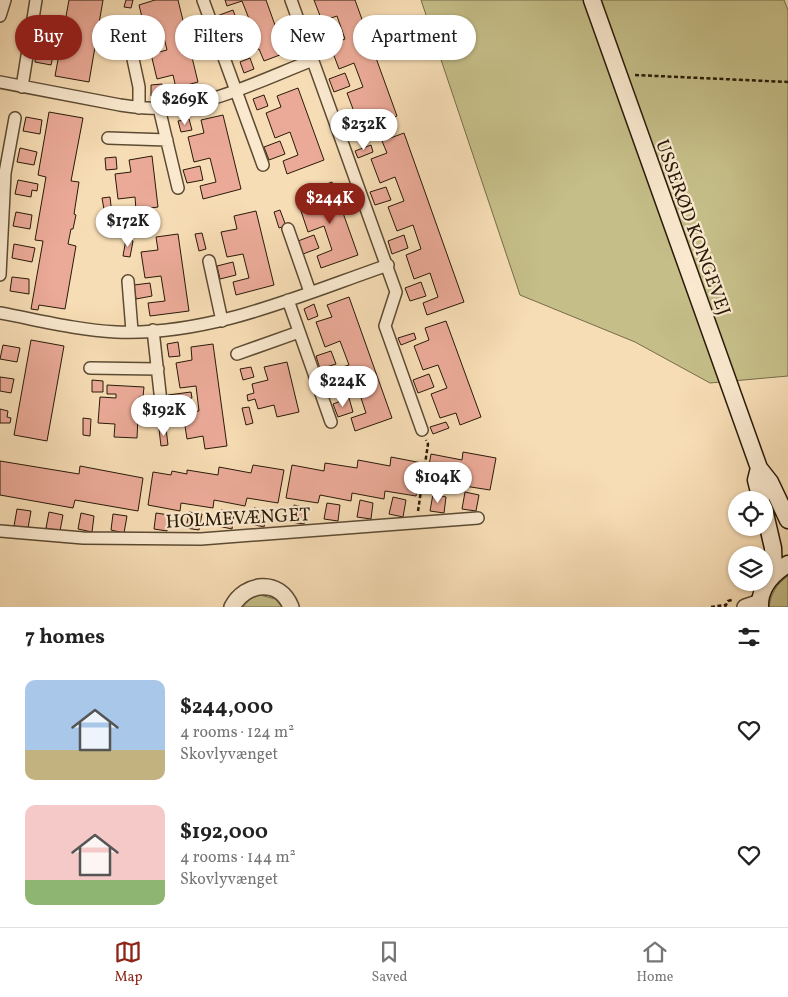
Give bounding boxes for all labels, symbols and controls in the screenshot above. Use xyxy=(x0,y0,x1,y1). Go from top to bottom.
chip: Buy xyxy=(15,15,82,60)
chip: Rent xyxy=(92,15,165,60)
chip: Filters xyxy=(175,15,261,60)
chip: New xyxy=(271,15,343,60)
chip: Apartment xyxy=(353,15,476,60)
pin: $269K xyxy=(150,84,220,126)
text: $269K xyxy=(162,89,208,111)
pin: $232K xyxy=(329,108,399,151)
text: $232K xyxy=(341,114,387,136)
street label: USSERØD KONGEVEJ xyxy=(648,136,736,319)
pin: $244K xyxy=(295,182,365,225)
text: $244K xyxy=(306,188,354,210)
pin: $172K xyxy=(93,206,163,248)
text: $172K xyxy=(107,211,149,233)
pin: $224K xyxy=(308,366,378,408)
text: $224K xyxy=(320,371,366,393)
pin: $192K xyxy=(129,394,199,437)
text: $192K xyxy=(142,400,186,422)
pin: $104K xyxy=(403,462,473,504)
text: $104K xyxy=(415,467,461,489)
map controls xyxy=(728,491,773,591)
button: locate xyxy=(728,491,773,536)
street label: HOLMEVÆNGET xyxy=(165,502,311,536)
button: layers xyxy=(728,546,773,591)
text: 7 homes xyxy=(25,623,105,652)
icon: filters xyxy=(735,623,763,651)
text: $244,000 xyxy=(180,693,273,722)
icon: home xyxy=(65,700,125,760)
icon: heart xyxy=(735,716,763,744)
text: 4 rooms · 124 m² xyxy=(180,722,294,744)
text: Skovlyvænget xyxy=(180,744,278,766)
text: $192,000 xyxy=(180,818,268,847)
icon: home xyxy=(65,825,125,885)
icon: heart xyxy=(735,841,763,869)
text: 4 rooms · 144 m² xyxy=(180,847,296,869)
text: Skovlyvænget xyxy=(180,869,278,891)
tab: Map xyxy=(114,938,143,987)
tab: Saved xyxy=(371,938,408,987)
tab: Home xyxy=(636,938,674,987)

